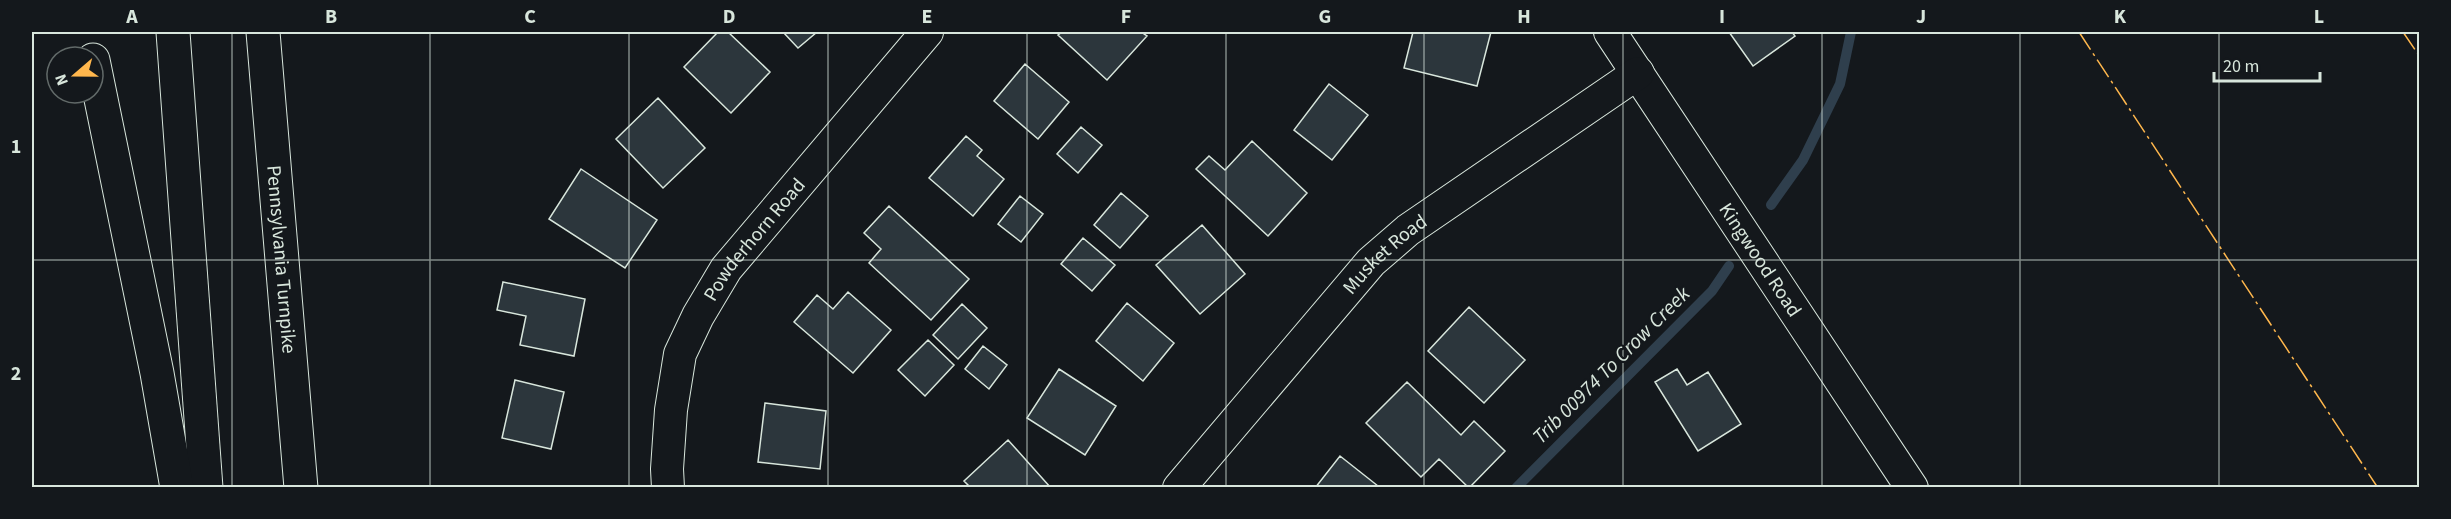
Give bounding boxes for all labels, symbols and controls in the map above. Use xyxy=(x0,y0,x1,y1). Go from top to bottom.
text: A xyxy=(125,3,138,31)
text: B xyxy=(325,3,337,31)
text: C xyxy=(524,3,536,31)
text: D xyxy=(723,3,735,31)
text: E xyxy=(922,3,932,31)
text: F xyxy=(1121,3,1131,31)
text: G xyxy=(1319,3,1331,31)
text: H xyxy=(1517,3,1531,31)
text: I xyxy=(1719,3,1725,31)
text: J xyxy=(1916,3,1926,31)
text: K xyxy=(2114,3,2127,31)
text: L xyxy=(2314,3,2324,31)
north arrow xyxy=(45,45,105,105)
scale bar xyxy=(2214,45,2320,83)
text: 20 m xyxy=(2223,54,2259,79)
text: N xyxy=(50,71,74,89)
text: 1 xyxy=(11,133,21,161)
street label: Pennsylvania Turnpike xyxy=(259,164,303,355)
street label: Powderhorn Road xyxy=(697,172,812,307)
street label: Kingwood Road xyxy=(1712,198,1808,323)
street label: Musket Road xyxy=(1337,208,1433,301)
water label: Trib 00974 To Crow Creek xyxy=(1525,279,1697,451)
text: 2 xyxy=(11,360,21,388)

